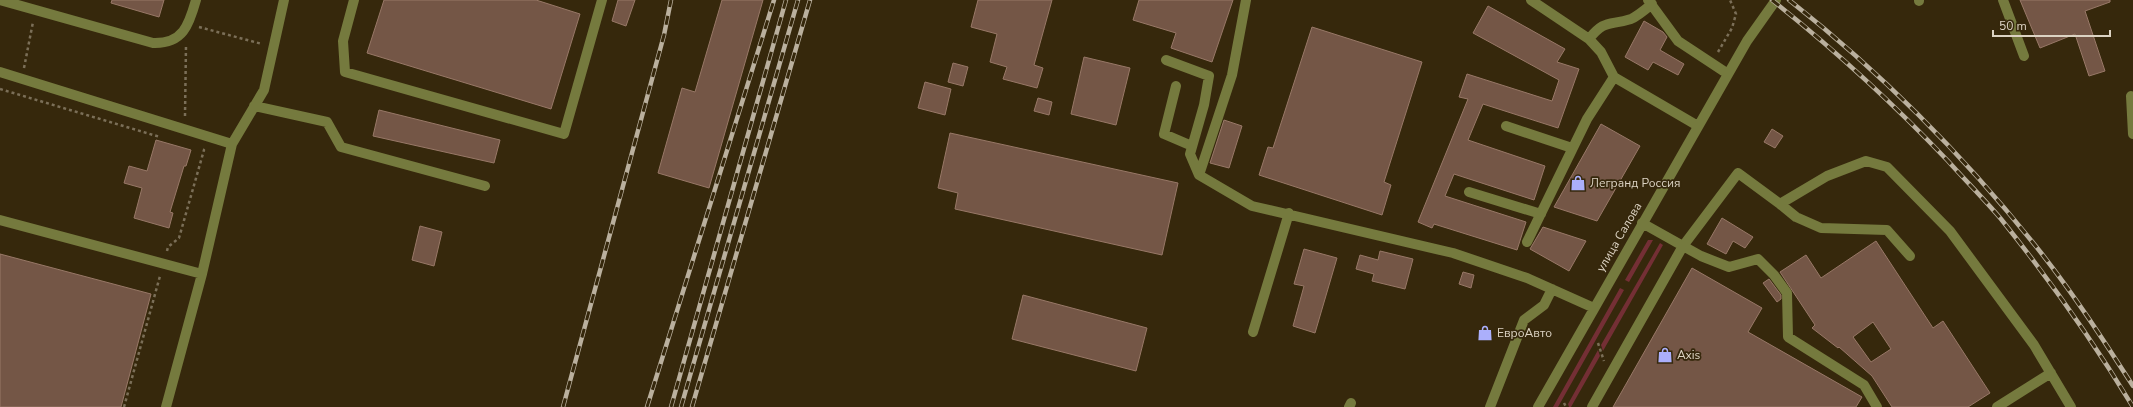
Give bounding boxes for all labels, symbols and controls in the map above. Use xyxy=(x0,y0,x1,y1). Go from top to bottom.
scale bar xyxy=(1993,12,2110,38)
text: 50 m xyxy=(1999,18,2027,34)
shop icon: Легранд Россия xyxy=(1569,174,1587,192)
place label: Легранд Россия xyxy=(1590,175,1680,191)
street label: улица Салова xyxy=(1593,199,1645,275)
shop icon: ЕвроАвто xyxy=(1476,324,1494,342)
place label: ЕвроАвто xyxy=(1497,325,1552,341)
shop icon: Axis xyxy=(1656,346,1674,364)
place label: Axis xyxy=(1677,347,1701,363)

